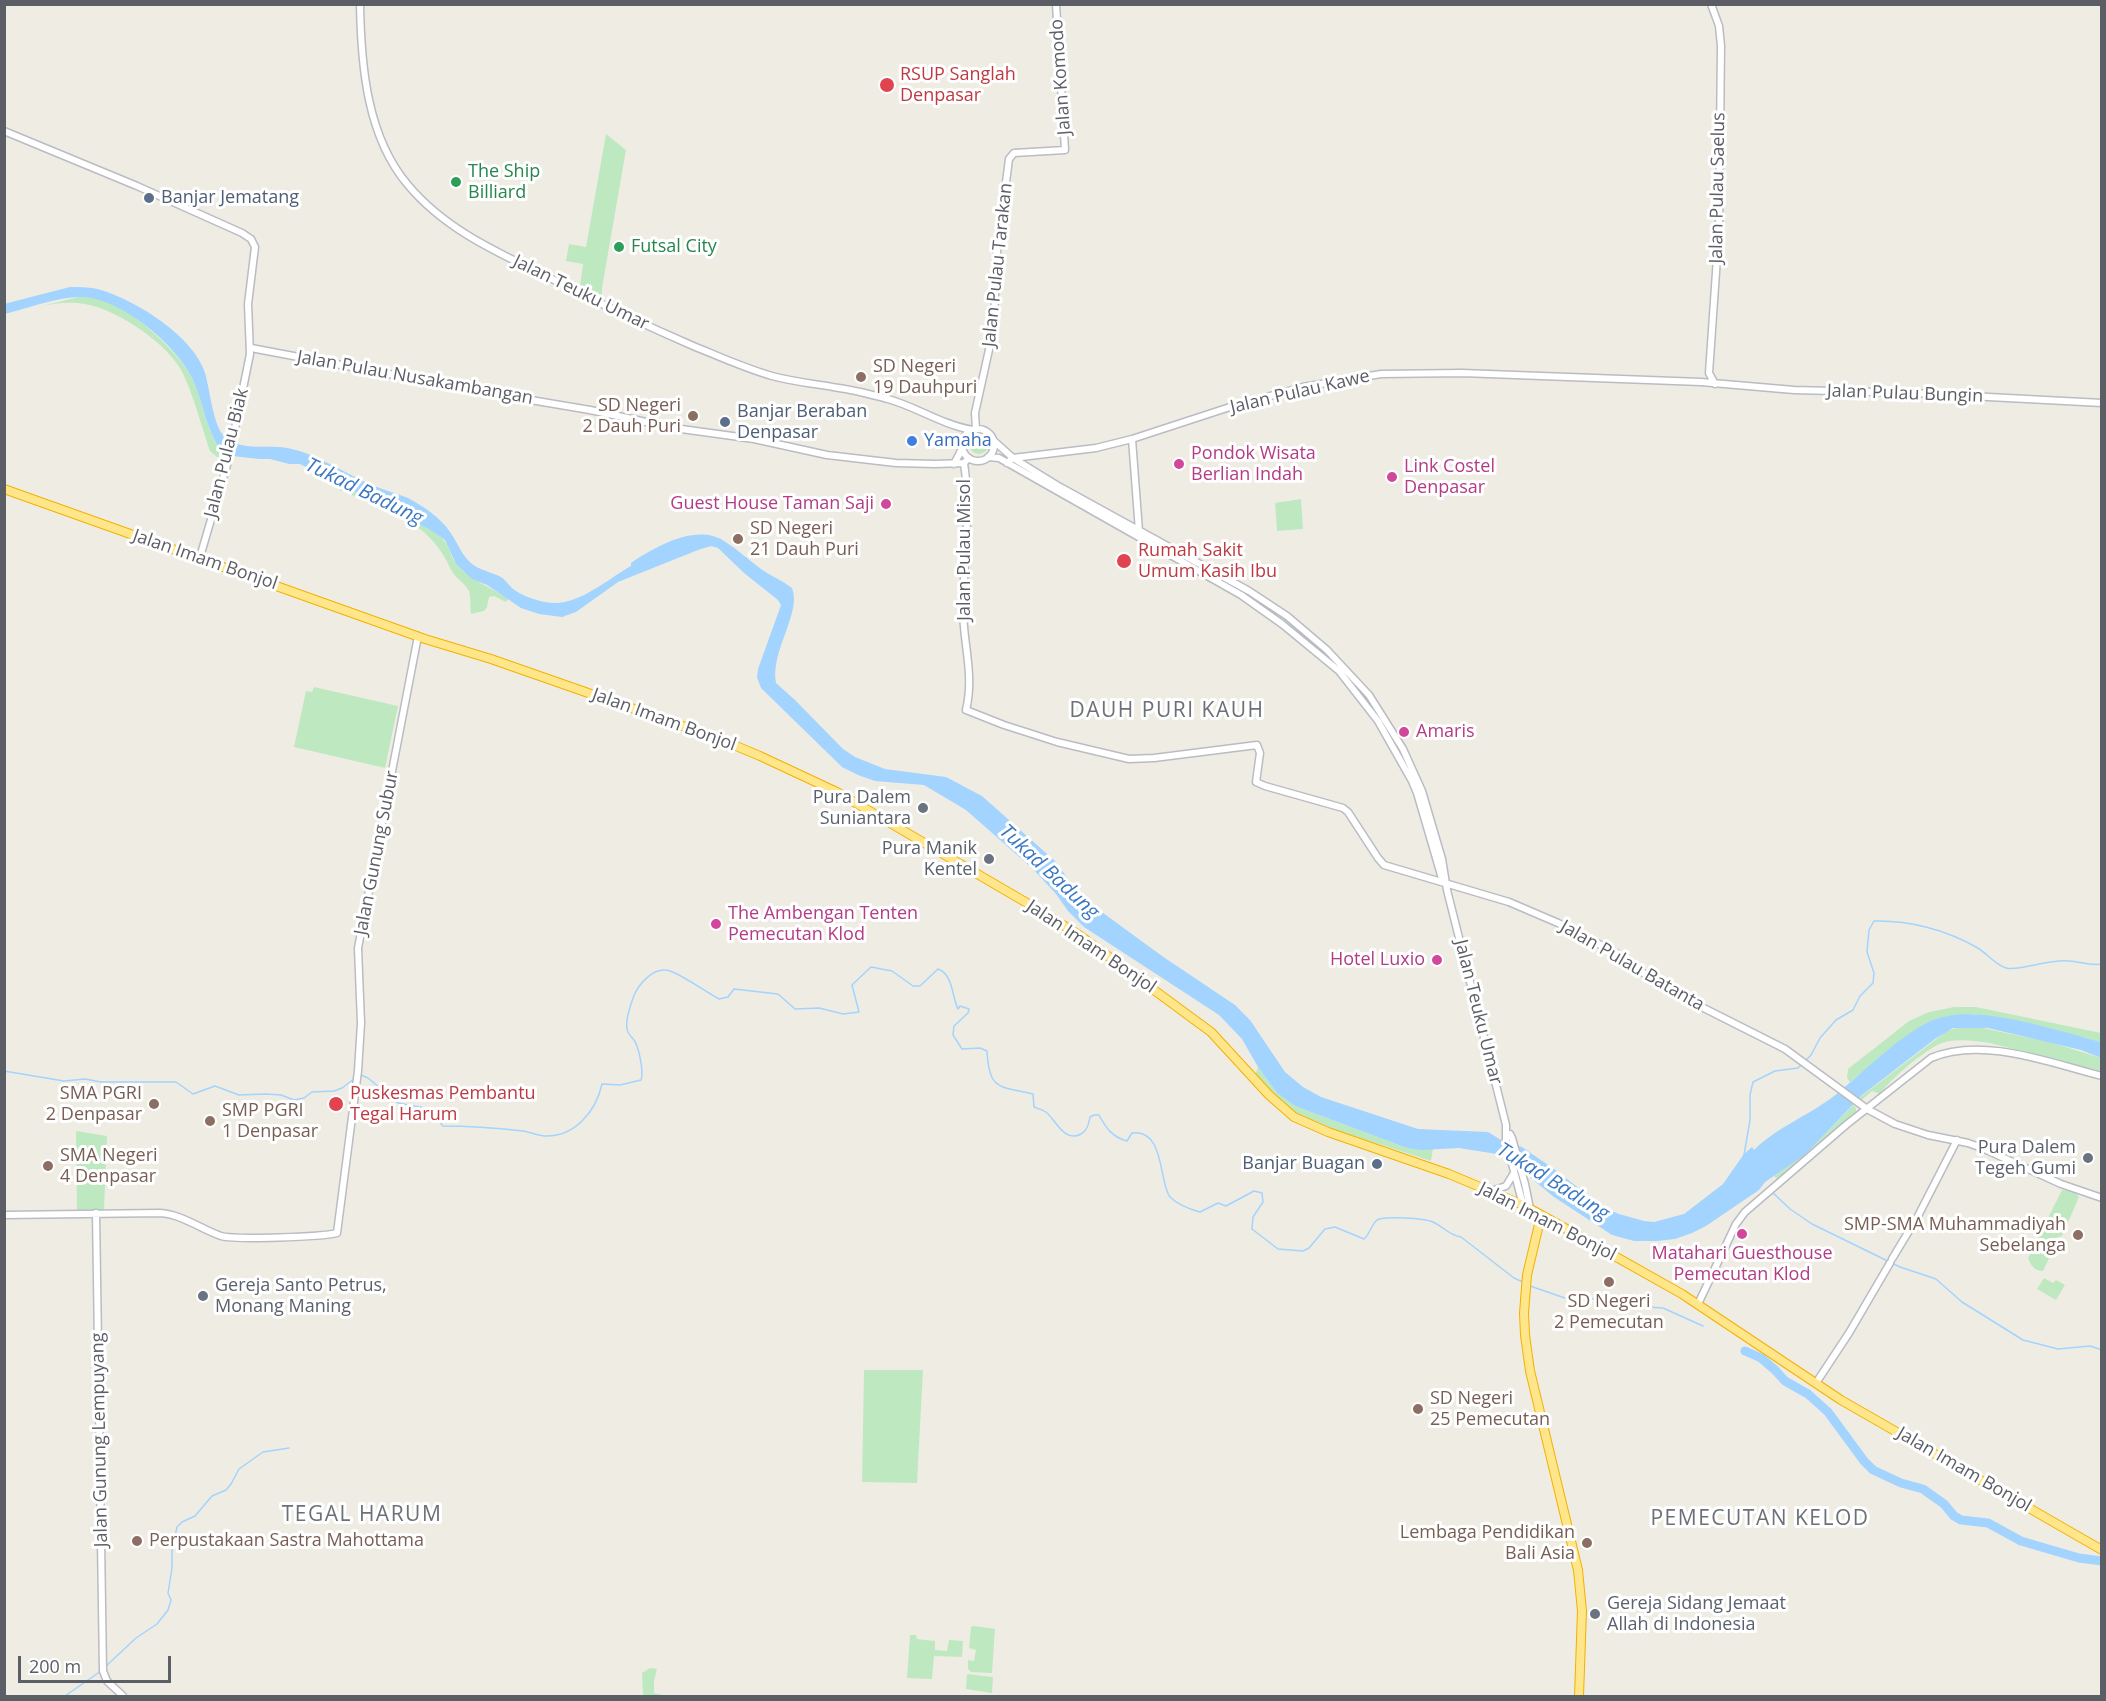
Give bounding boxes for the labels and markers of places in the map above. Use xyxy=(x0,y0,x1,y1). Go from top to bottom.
place label: RSUP Sanglah Denpasar xyxy=(900,64,1016,106)
marker: RSUP Sanglah Denpasar xyxy=(878,76,896,94)
place label: The Ship Billiard xyxy=(468,161,540,204)
marker: The Ship Billiard xyxy=(449,175,463,189)
place label: Banjar Jematang xyxy=(161,187,299,209)
marker: Banjar Jematang xyxy=(142,191,156,205)
place label: Futsal City xyxy=(631,236,717,258)
marker: Futsal City xyxy=(612,240,626,254)
place label: SD Negeri 19 Dauhpuri xyxy=(873,356,977,398)
marker: SD Negeri 19 Dauhpuri xyxy=(854,370,868,384)
place label: SD Negeri 2 Dauh Puri xyxy=(582,395,681,438)
place label: Banjar Beraban Denpasar xyxy=(737,401,867,444)
marker: SD Negeri 2 Dauh Puri xyxy=(686,409,700,423)
marker: Banjar Beraban Denpasar xyxy=(718,415,732,429)
place label: Yamaha xyxy=(924,430,992,452)
marker: Yamaha xyxy=(905,434,919,448)
place label: Pondok Wisata Berlian Indah xyxy=(1191,443,1316,486)
place label: Link Costel Denpasar xyxy=(1404,456,1495,498)
marker: Pondok Wisata Berlian Indah xyxy=(1172,457,1186,471)
marker: Link Costel Denpasar xyxy=(1385,470,1399,484)
place label: Guest House Taman Saji xyxy=(670,493,874,515)
marker: Guest House Taman Saji xyxy=(879,497,893,511)
place label: SD Negeri 21 Dauh Puri xyxy=(750,518,859,560)
marker: SD Negeri 21 Dauh Puri xyxy=(731,532,745,546)
place label: Rumah Sakit Umum Kasih Ibu xyxy=(1138,540,1277,582)
marker: Rumah Sakit Umum Kasih Ibu xyxy=(1115,552,1133,570)
place label: Amaris xyxy=(1416,721,1475,743)
marker: Amaris xyxy=(1397,725,1411,739)
place label: Pura Dalem Suniantara xyxy=(813,787,911,830)
marker: Pura Dalem Suniantara xyxy=(916,801,930,815)
place label: Pura Manik Kentel xyxy=(882,838,977,880)
marker: Pura Manik Kentel xyxy=(982,852,996,866)
place label: The Ambengan Tenten Pemecutan Klod xyxy=(728,903,918,946)
marker: The Ambengan Tenten Pemecutan Klod xyxy=(709,917,723,931)
place label: Hotel Luxio xyxy=(1330,949,1425,971)
marker: Hotel Luxio xyxy=(1430,953,1444,967)
place label: SMA PGRI 2 Denpasar xyxy=(46,1083,142,1126)
place label: Puskesmas Pembantu Tegal Harum xyxy=(350,1083,536,1126)
marker: Puskesmas Pembantu Tegal Harum xyxy=(327,1095,345,1113)
marker: SMA PGRI 2 Denpasar xyxy=(147,1097,161,1111)
place label: SMP PGRI 1 Denpasar xyxy=(222,1100,318,1142)
marker: SMP PGRI 1 Denpasar xyxy=(203,1114,217,1128)
place label: Pura Dalem Tegeh Gumi xyxy=(1975,1137,2076,1180)
place label: SMA Negeri 4 Denpasar xyxy=(60,1145,158,1188)
marker: Pura Dalem Tegeh Gumi xyxy=(2081,1151,2095,1165)
place label: Banjar Buagan xyxy=(1242,1153,1365,1175)
marker: Banjar Buagan xyxy=(1370,1157,1384,1171)
marker: SMA Negeri 4 Denpasar xyxy=(41,1159,55,1173)
place label: SMP-SMA Muhammadiyah Sebelanga xyxy=(1844,1214,2066,1256)
marker: Matahari Guesthouse Pemecutan Klod xyxy=(1735,1227,1749,1241)
marker: SMP-SMA Muhammadiyah Sebelanga xyxy=(2071,1228,2085,1242)
place label: Matahari Guesthouse Pemecutan Klod xyxy=(1651,1243,1833,1286)
place label: Gereja Santo Petrus, Monang Maning xyxy=(215,1275,387,1318)
marker: SD Negeri 2 Pemecutan xyxy=(1602,1275,1616,1289)
marker: Gereja Santo Petrus, Monang Maning xyxy=(196,1289,210,1303)
place label: SD Negeri 2 Pemecutan xyxy=(1554,1291,1664,1334)
place label: SD Negeri 25 Pemecutan xyxy=(1430,1388,1550,1430)
marker: SD Negeri 25 Pemecutan xyxy=(1411,1402,1425,1416)
place label: Lembaga Pendidikan Bali Asia xyxy=(1400,1522,1575,1564)
place label: Perpustakaan Sastra Mahottama xyxy=(149,1530,424,1552)
marker: Perpustakaan Sastra Mahottama xyxy=(130,1534,144,1548)
marker: Lembaga Pendidikan Bali Asia xyxy=(1580,1536,1594,1550)
place label: Gereja Sidang Jemaat Allah di Indonesia xyxy=(1607,1593,1786,1636)
marker: Gereja Sidang Jemaat Allah di Indonesia xyxy=(1588,1607,1602,1621)

